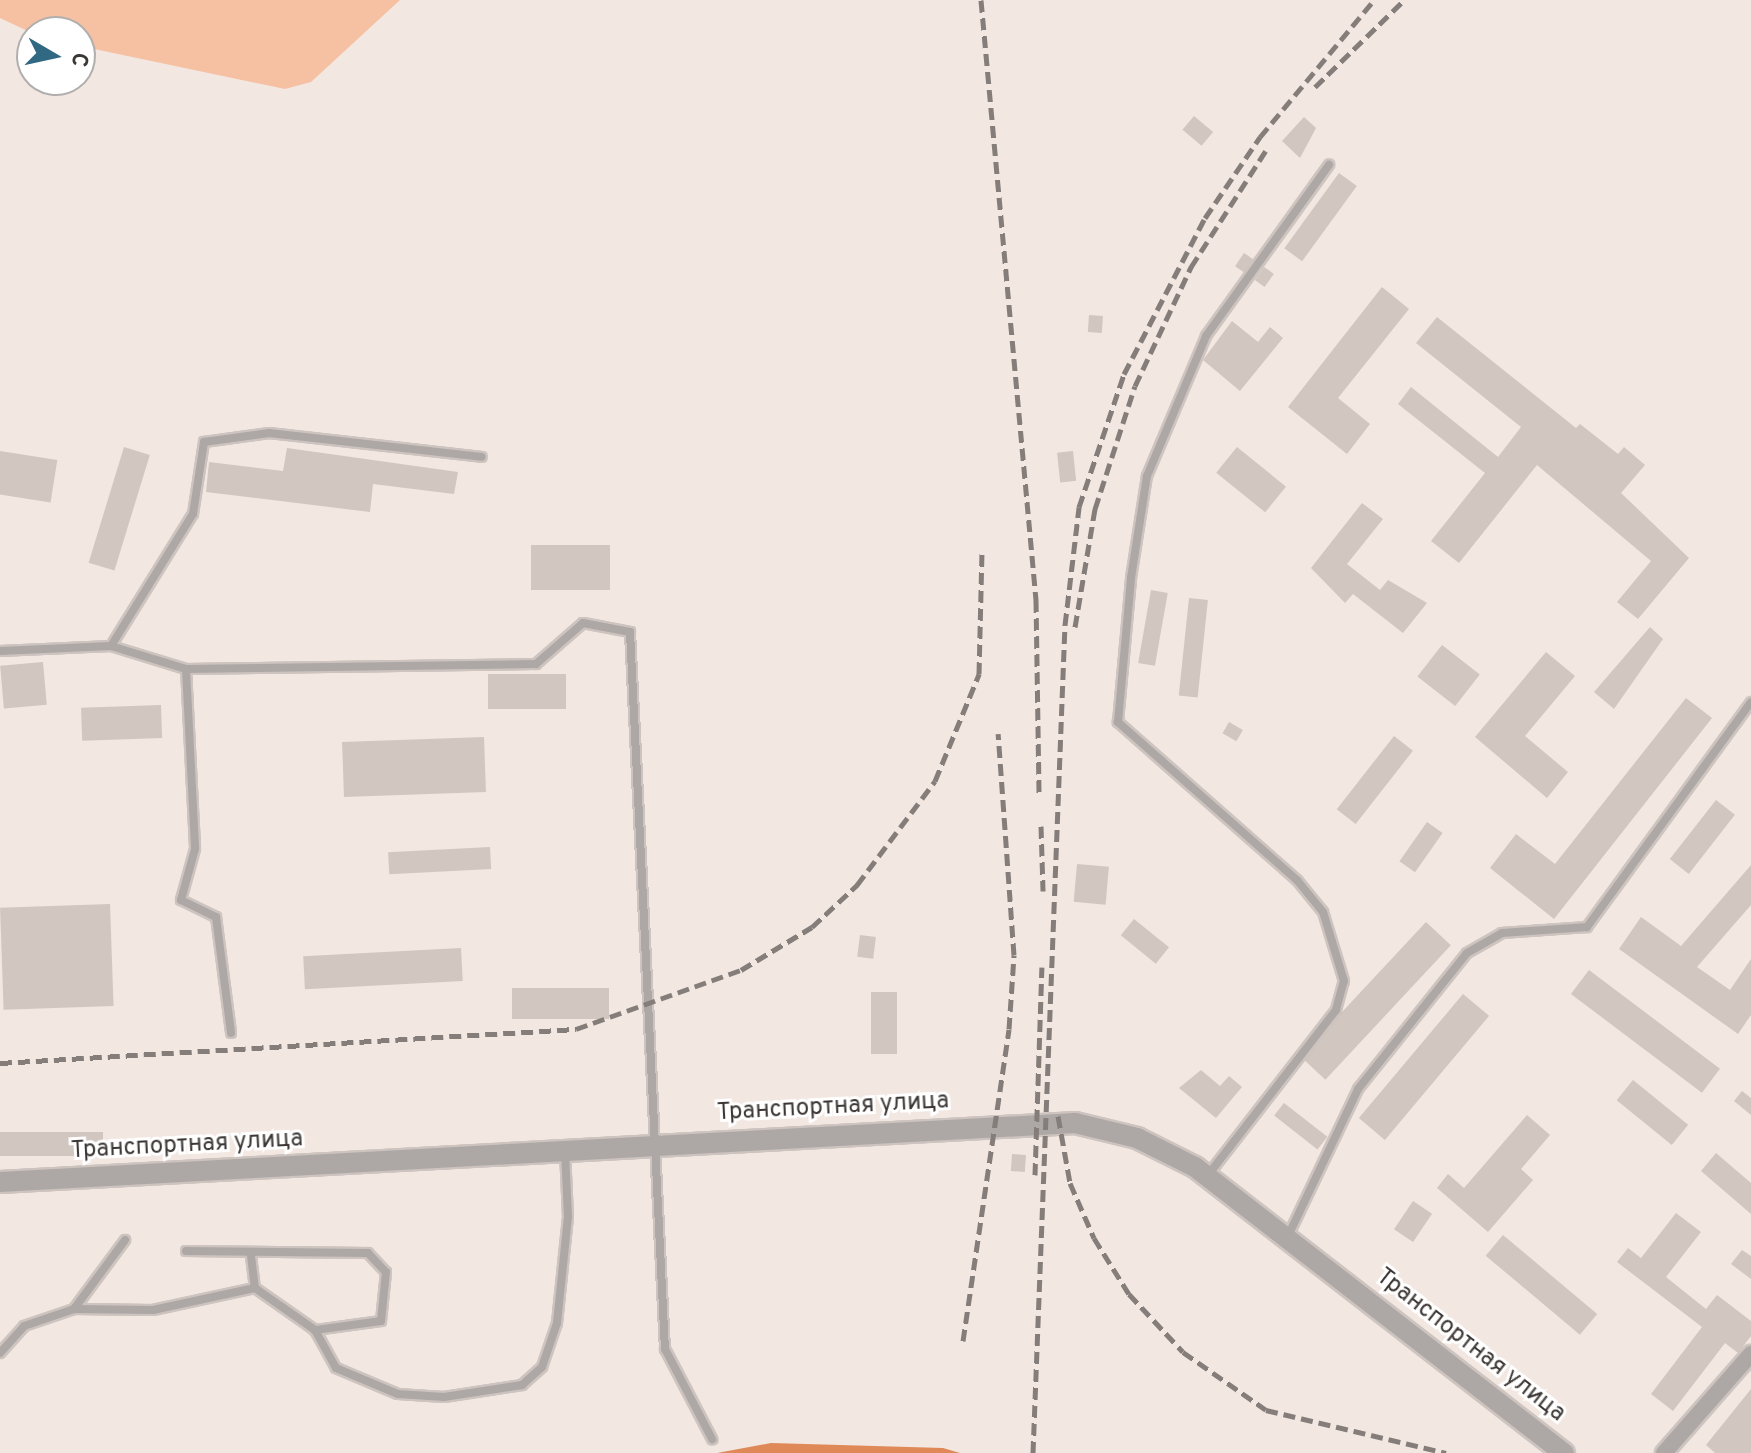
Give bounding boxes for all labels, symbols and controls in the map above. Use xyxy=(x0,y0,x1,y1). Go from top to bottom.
north arrow xyxy=(16,16,96,96)
text: С xyxy=(64,50,93,69)
street label: Транспортная улица xyxy=(716,1088,950,1128)
street label: Транспортная улица xyxy=(70,1126,304,1166)
street label: Транспортная улица xyxy=(1370,1263,1570,1429)

